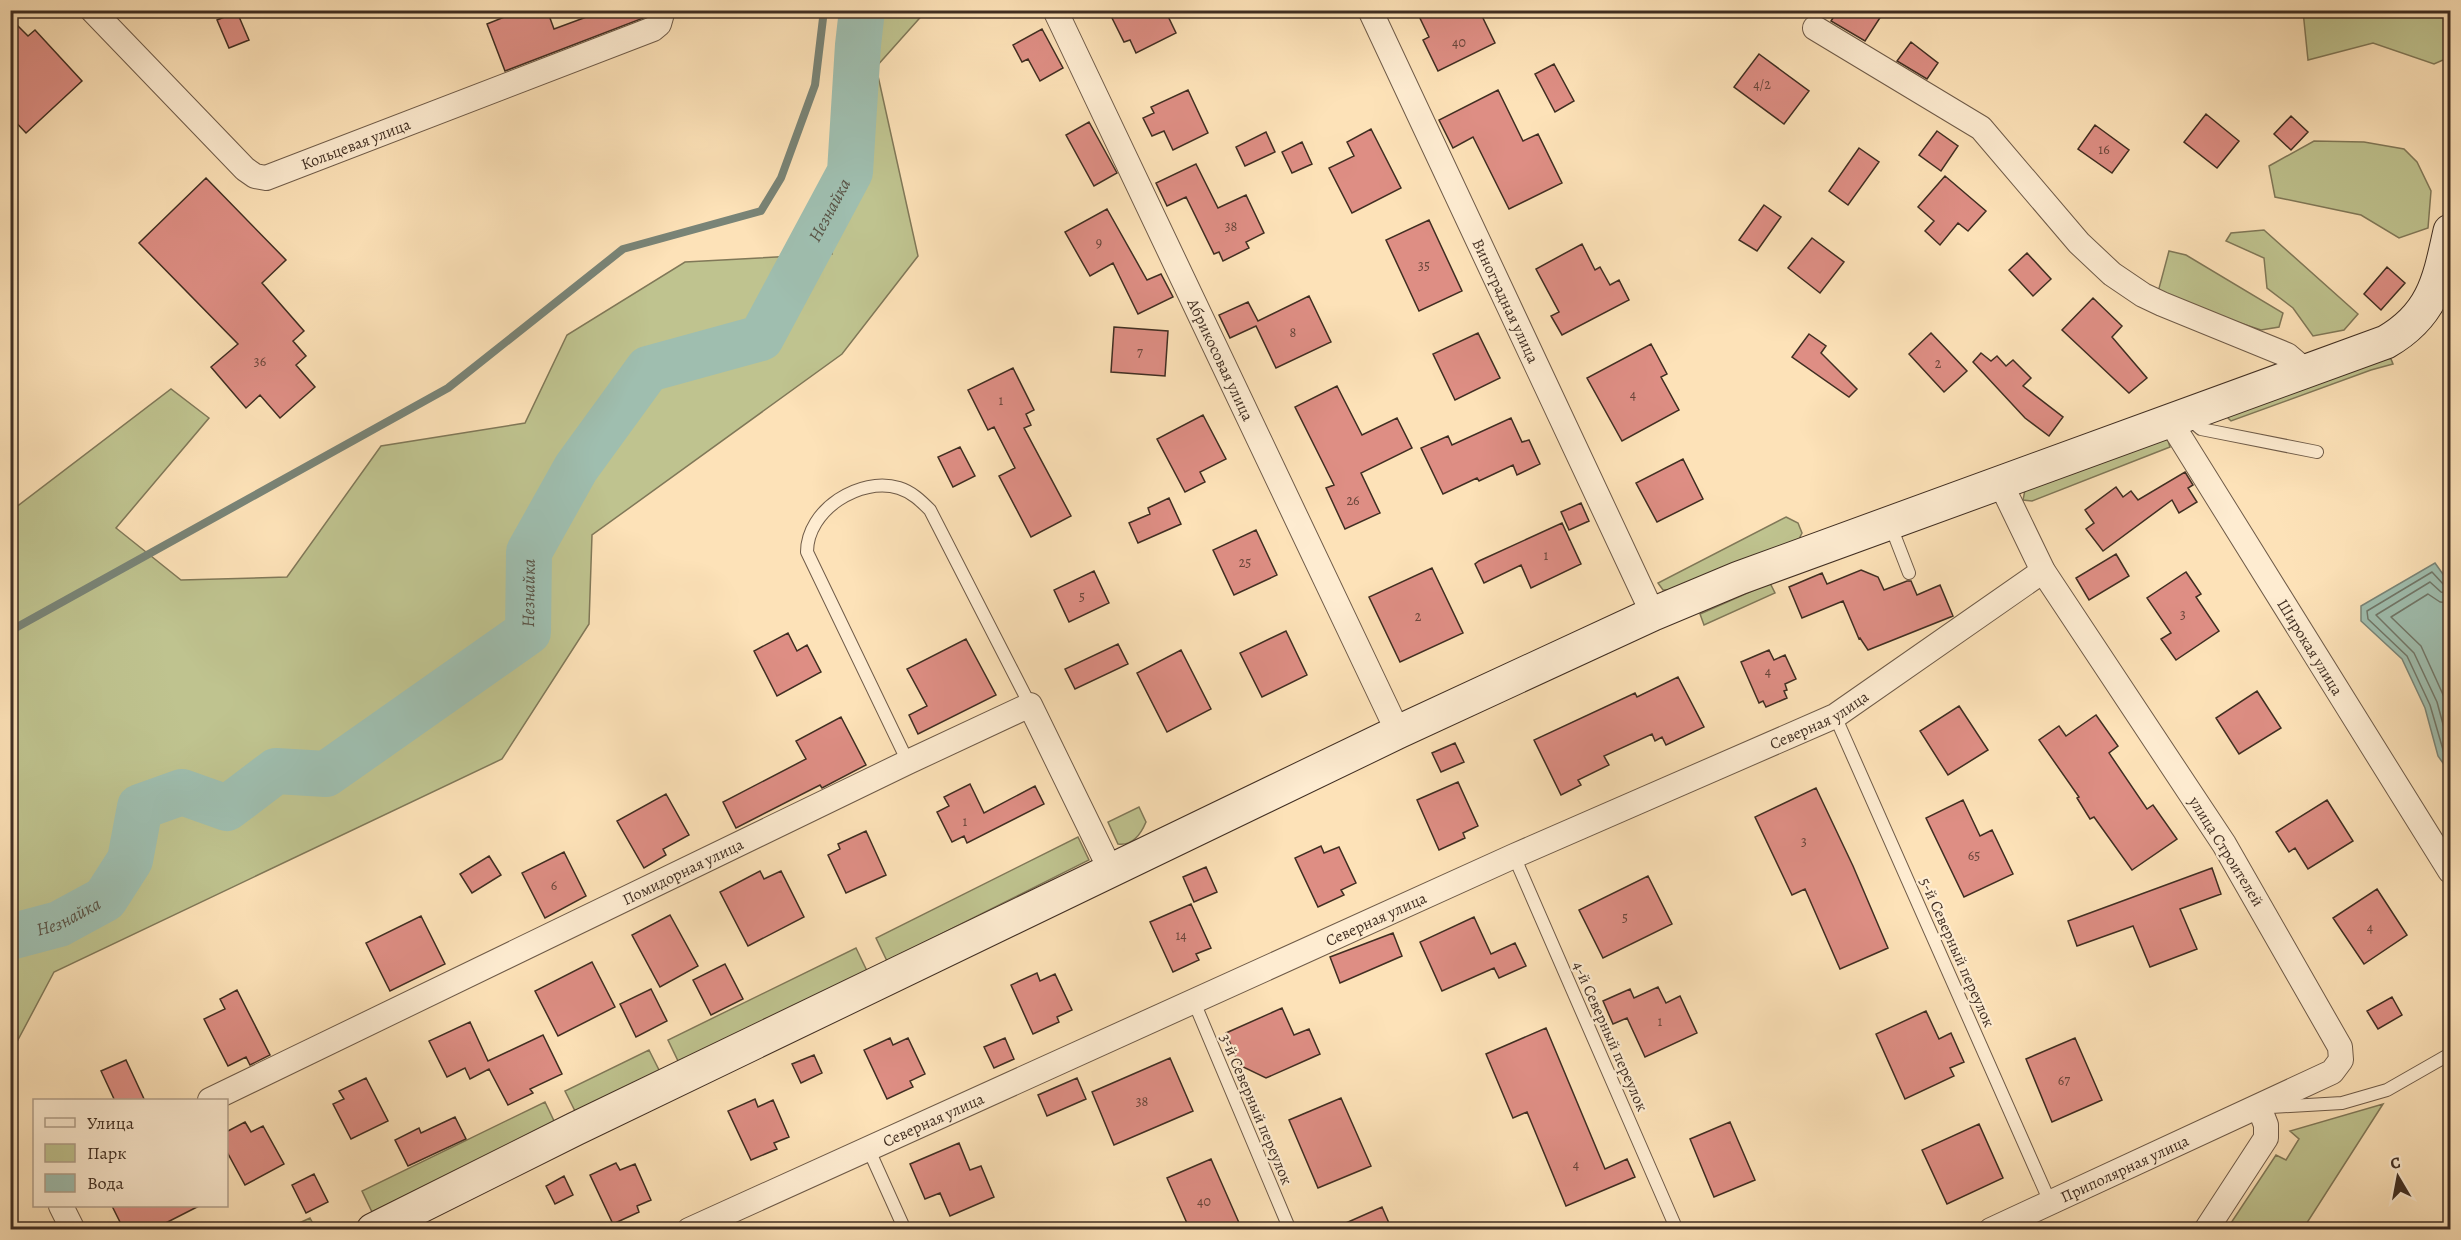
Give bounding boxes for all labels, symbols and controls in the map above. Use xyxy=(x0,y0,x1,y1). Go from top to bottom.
house number: 40 xyxy=(1452,33,1466,52)
house number: 4/2 xyxy=(1753,75,1771,94)
street label: Кольцевая улица xyxy=(298,113,414,176)
house number: 16 xyxy=(2098,140,2110,159)
water label: Незнайка xyxy=(803,174,856,246)
house number: 38 xyxy=(1225,217,1238,236)
house number: 9 xyxy=(1096,233,1102,252)
street label: Виноградная улица xyxy=(1467,235,1544,367)
house number: 35 xyxy=(1418,256,1430,275)
street label: Абрикосовая улица xyxy=(1181,294,1259,425)
house number: 8 xyxy=(1290,323,1297,342)
house number: 7 xyxy=(1137,343,1143,362)
house number: 36 xyxy=(254,352,266,371)
house number: 2 xyxy=(1935,354,1942,373)
house number: 4 xyxy=(1630,385,1636,404)
house number: 1 xyxy=(999,391,1004,410)
house number: 26 xyxy=(1346,491,1360,510)
house number: 1 xyxy=(1544,546,1549,565)
house number: 25 xyxy=(1239,553,1251,572)
water label: Незнайка xyxy=(516,559,541,628)
house number: 5 xyxy=(1079,587,1085,606)
street label: Широкая улица xyxy=(2271,595,2348,700)
house number: 3 xyxy=(2180,605,2186,624)
house number: 2 xyxy=(1415,607,1422,626)
house number: 4 xyxy=(1765,662,1771,681)
street label: Северная улица xyxy=(1766,685,1874,755)
street label: улица Строителей xyxy=(2183,791,2269,911)
house number: 1 xyxy=(963,812,968,831)
house number: 3 xyxy=(1801,832,1807,851)
street label: Помидорная улица xyxy=(619,833,748,911)
house number: 65 xyxy=(1968,846,1980,865)
street label: 5-й Северный переулок xyxy=(1914,874,2000,1031)
house number: 6 xyxy=(551,876,557,895)
street label: Северная улица xyxy=(1322,887,1431,952)
water label: Незнайка xyxy=(34,892,105,942)
house number: 5 xyxy=(1622,908,1628,927)
house number: 4 xyxy=(2367,918,2373,937)
house number: 14 xyxy=(1175,926,1187,945)
street label: 4-й Северный переулок xyxy=(1567,958,1653,1115)
house number: 1 xyxy=(1658,1012,1663,1031)
street label: 3-й Северный переулок xyxy=(1214,1031,1298,1188)
house number: 67 xyxy=(2058,1071,2070,1090)
street label: Северная улица xyxy=(879,1088,988,1153)
house number: 38 xyxy=(1136,1092,1149,1111)
legend xyxy=(33,1099,228,1207)
text: Улица xyxy=(87,1111,135,1135)
street label: Приполярная улица xyxy=(2057,1130,2193,1208)
text: Парк xyxy=(87,1141,127,1165)
north arrow xyxy=(2368,1147,2428,1207)
text: С xyxy=(2389,1151,2402,1175)
house number: 4 xyxy=(1573,1155,1579,1174)
text: Вода xyxy=(87,1171,125,1195)
house number: 40 xyxy=(1197,1192,1211,1211)

